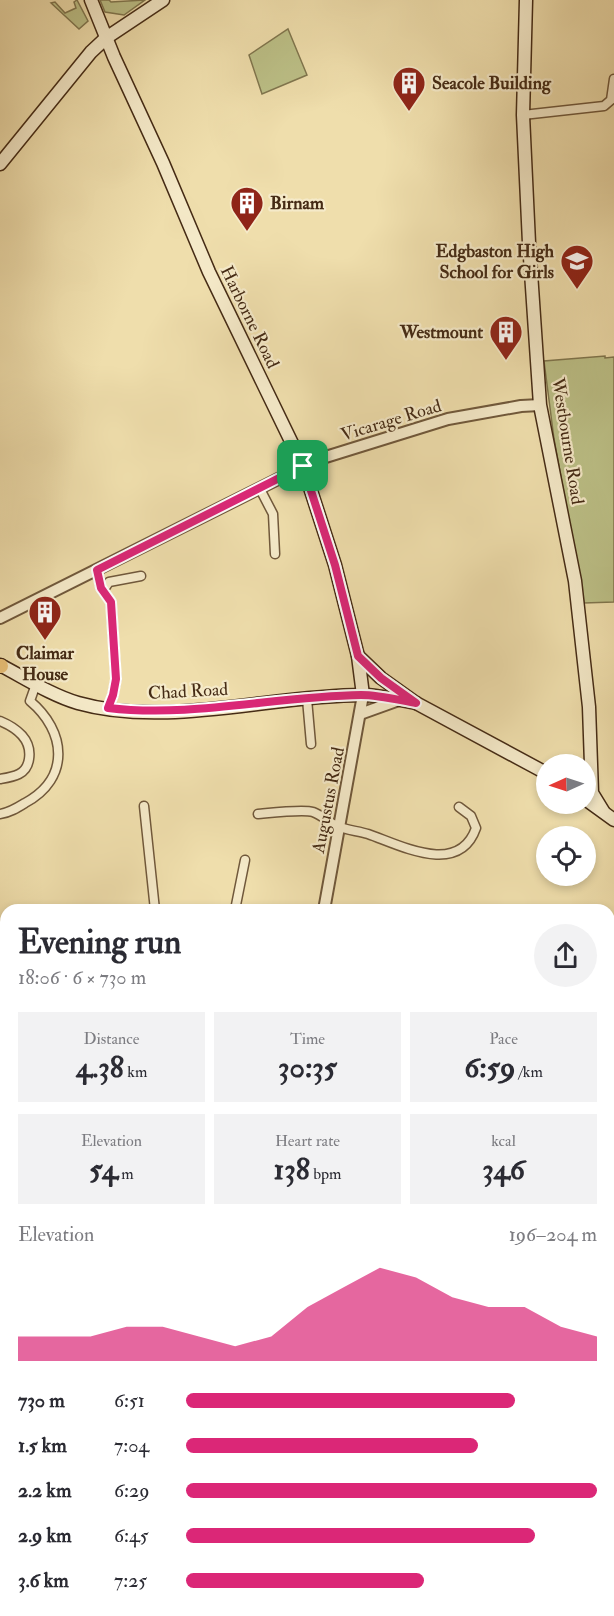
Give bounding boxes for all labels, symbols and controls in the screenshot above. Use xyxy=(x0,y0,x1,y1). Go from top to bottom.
building icon: Seacole Building xyxy=(391,65,427,112)
place label: Seacole Building xyxy=(432,72,552,95)
building icon: Birnam xyxy=(229,185,265,232)
place label: Birnam xyxy=(270,192,325,215)
place label: Edgbaston High School for Girls xyxy=(436,240,555,284)
school or university icon: Edgbaston High School for Girls xyxy=(559,243,595,290)
street label: Harborne Road xyxy=(215,262,284,372)
building icon: Westmount xyxy=(488,314,524,361)
place label: Westmount xyxy=(399,321,483,344)
street label: Westbourne Road xyxy=(546,375,589,506)
street label: Vicarage Road xyxy=(338,394,444,447)
pin xyxy=(277,440,328,491)
icon: arrive xyxy=(286,449,319,482)
building icon: Claimar House xyxy=(27,594,63,641)
place label: Claimar House xyxy=(16,642,74,686)
street label: Chad Road xyxy=(147,678,229,705)
street label: Augustus Road xyxy=(307,745,350,856)
north arrow xyxy=(536,754,596,814)
map controls xyxy=(536,754,596,886)
button: locate xyxy=(536,826,596,886)
text: Evening run xyxy=(18,922,181,963)
button: share xyxy=(534,924,597,987)
text: 18:06 · 6 × 730 m xyxy=(18,965,146,990)
text: Distance xyxy=(84,1029,139,1049)
text: Time xyxy=(290,1029,325,1049)
text: Pace xyxy=(489,1029,518,1049)
text: 4.38 xyxy=(76,1049,124,1086)
text: 30:35 xyxy=(278,1049,337,1086)
text: 6:59 xyxy=(464,1049,515,1086)
text: km xyxy=(124,1062,147,1082)
text: /km xyxy=(515,1062,543,1082)
text: Elevation xyxy=(81,1131,142,1151)
text: Heart rate xyxy=(275,1131,340,1151)
text: kcal xyxy=(491,1131,516,1151)
text: 54 xyxy=(89,1151,118,1188)
text: 138 xyxy=(273,1151,310,1188)
text: 346 xyxy=(482,1151,525,1188)
text: m xyxy=(118,1164,134,1184)
text: bpm xyxy=(310,1164,342,1184)
text: Elevation xyxy=(18,1222,94,1247)
text: 196–204 m xyxy=(509,1222,597,1247)
text: 730 m xyxy=(18,1388,65,1413)
text: 6:51 xyxy=(114,1388,145,1413)
text: 1.5 km xyxy=(18,1433,67,1458)
text: 7:04 xyxy=(114,1433,149,1458)
text: 2.2 km xyxy=(18,1478,71,1503)
text: 6:29 xyxy=(114,1478,149,1503)
text: 2.9 km xyxy=(18,1523,72,1548)
text: 6:45 xyxy=(114,1523,149,1548)
text: 3.6 km xyxy=(18,1568,69,1593)
text: 7:25 xyxy=(114,1568,147,1593)

